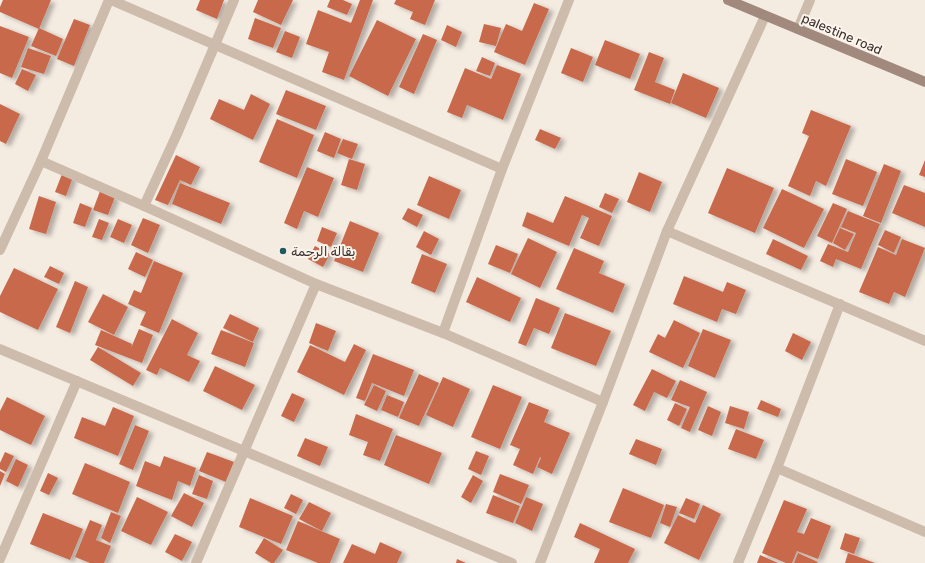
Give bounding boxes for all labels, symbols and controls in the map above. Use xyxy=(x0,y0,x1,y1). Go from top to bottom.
street label: palestine road xyxy=(800,10,884,58)
place label: بقالة الرحمة xyxy=(291,244,356,260)
marker: بقالة الرحمة xyxy=(278,246,288,256)

